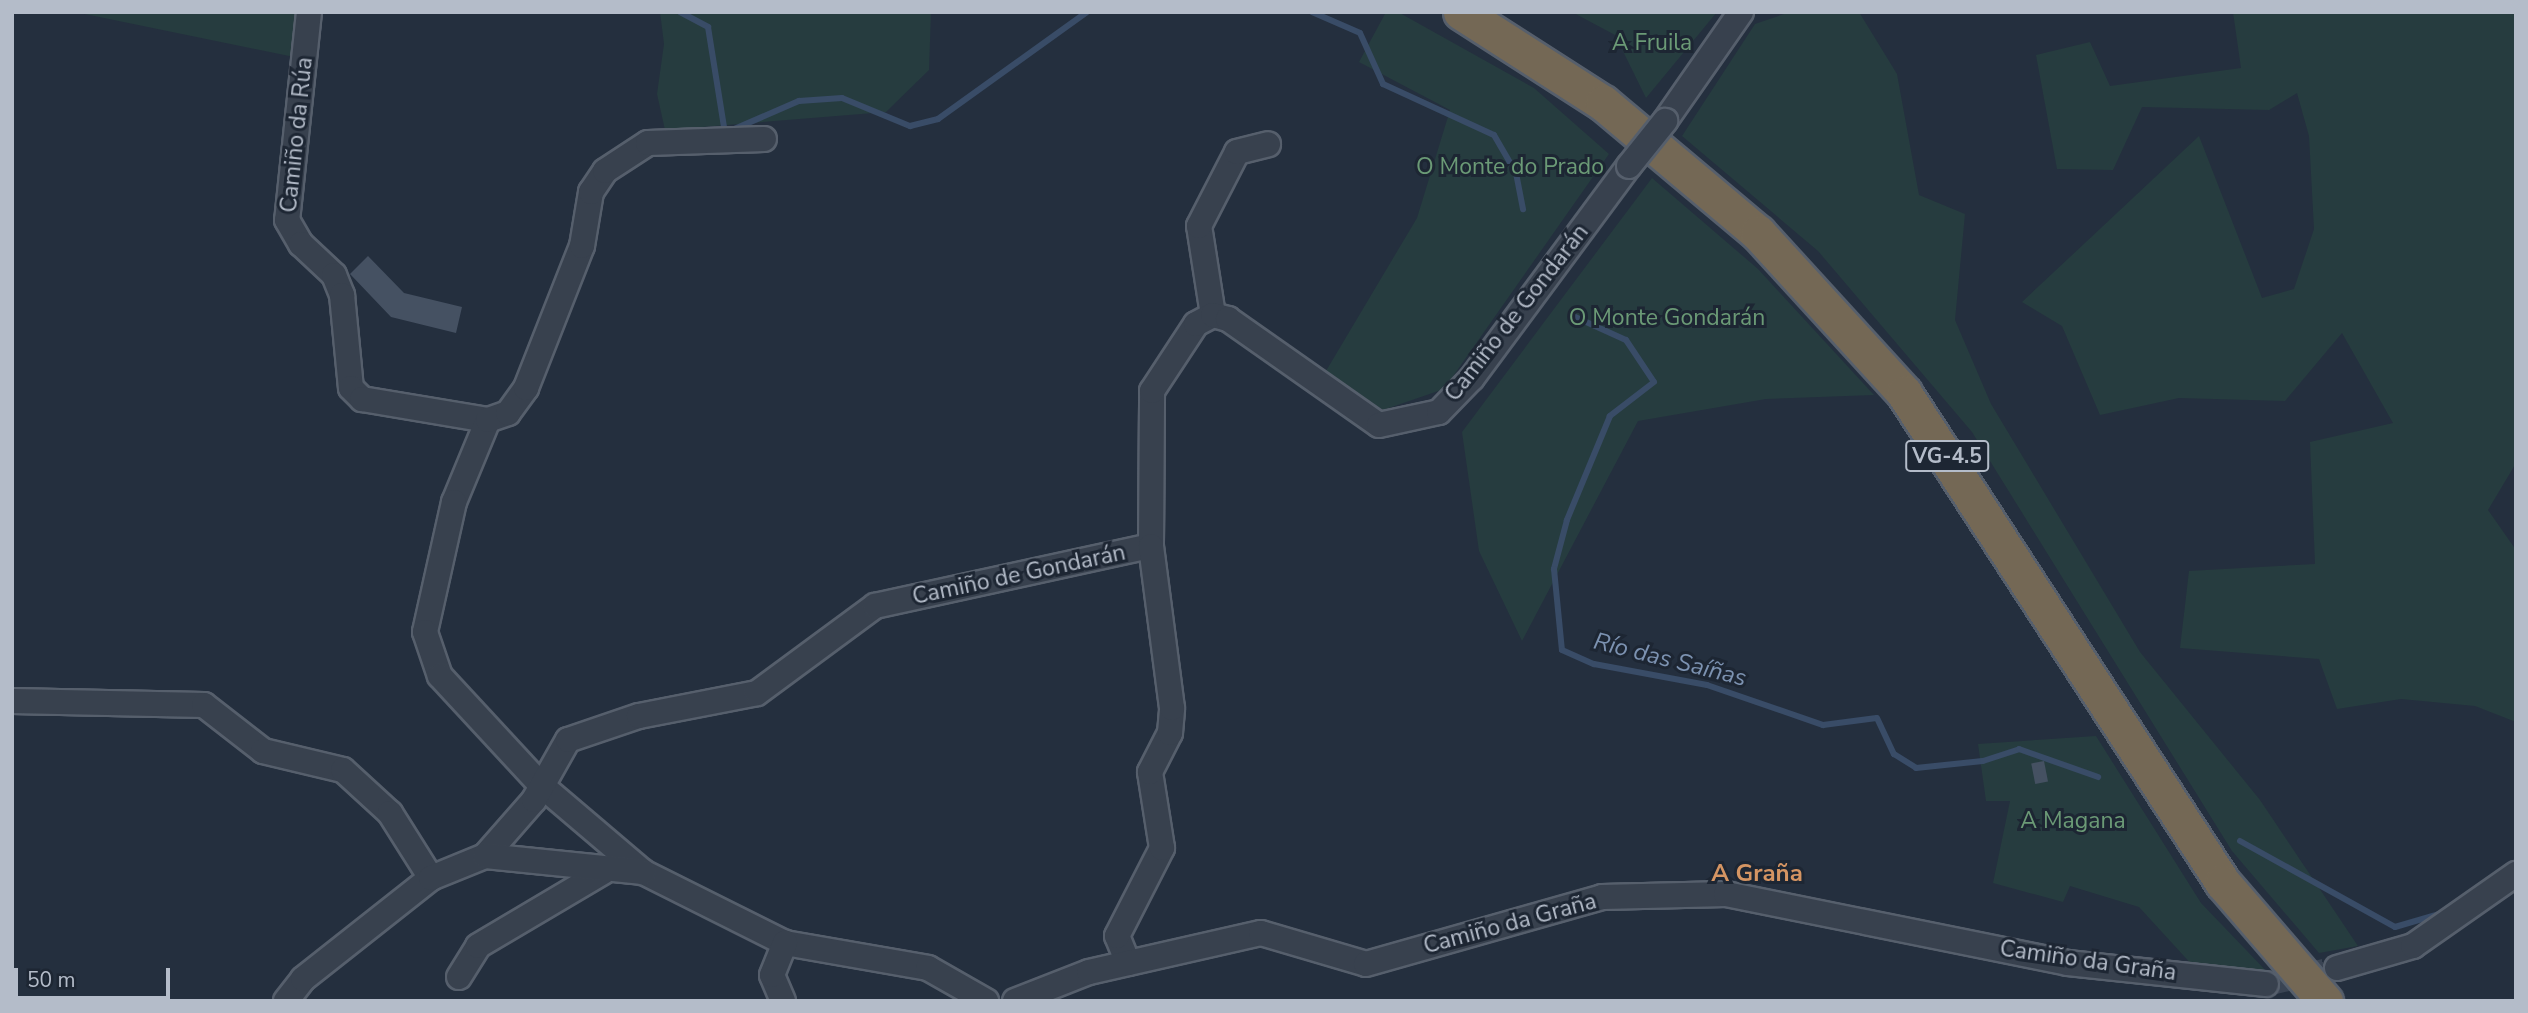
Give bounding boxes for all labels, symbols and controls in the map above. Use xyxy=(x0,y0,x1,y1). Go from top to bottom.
park label: A Fruila xyxy=(1612,29,1692,57)
street label: Camiño da Rúa xyxy=(275,56,319,214)
park label: O Monte do Prado xyxy=(1416,153,1604,181)
street label: Camiño de Gondarán xyxy=(1439,219,1595,407)
park label: O Monte Gondarán xyxy=(1569,304,1765,332)
road number: VG-4.5 xyxy=(1905,438,1989,474)
street label: Camiño de Gondarán xyxy=(910,539,1128,611)
water label: Río das Saíñas xyxy=(1591,627,1749,693)
park label: A Magana xyxy=(2020,807,2126,835)
district label: A Graña xyxy=(1711,860,1803,888)
street label: Camiño da Graña xyxy=(1421,888,1599,960)
street label: Camiño da Graña xyxy=(1998,935,2178,987)
scale bar xyxy=(18,954,173,998)
text: 50 m xyxy=(27,966,76,994)

